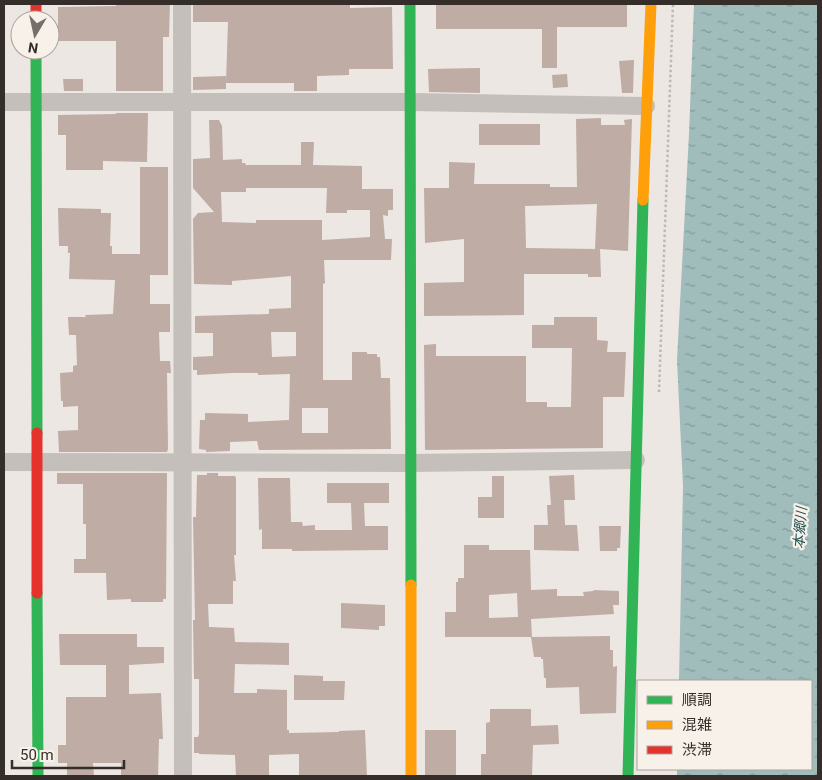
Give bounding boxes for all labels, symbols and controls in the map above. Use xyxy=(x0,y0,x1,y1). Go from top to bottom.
north arrow xyxy=(10,10,60,60)
text: N xyxy=(27,39,39,57)
water label: 本郷川 xyxy=(791,504,810,550)
legend xyxy=(637,680,812,770)
text: 順調 xyxy=(682,691,712,709)
text: 混雑 xyxy=(682,716,712,734)
scale bar xyxy=(12,738,125,770)
text: 渋滞 xyxy=(682,741,712,759)
text: 50 m xyxy=(20,746,54,764)

